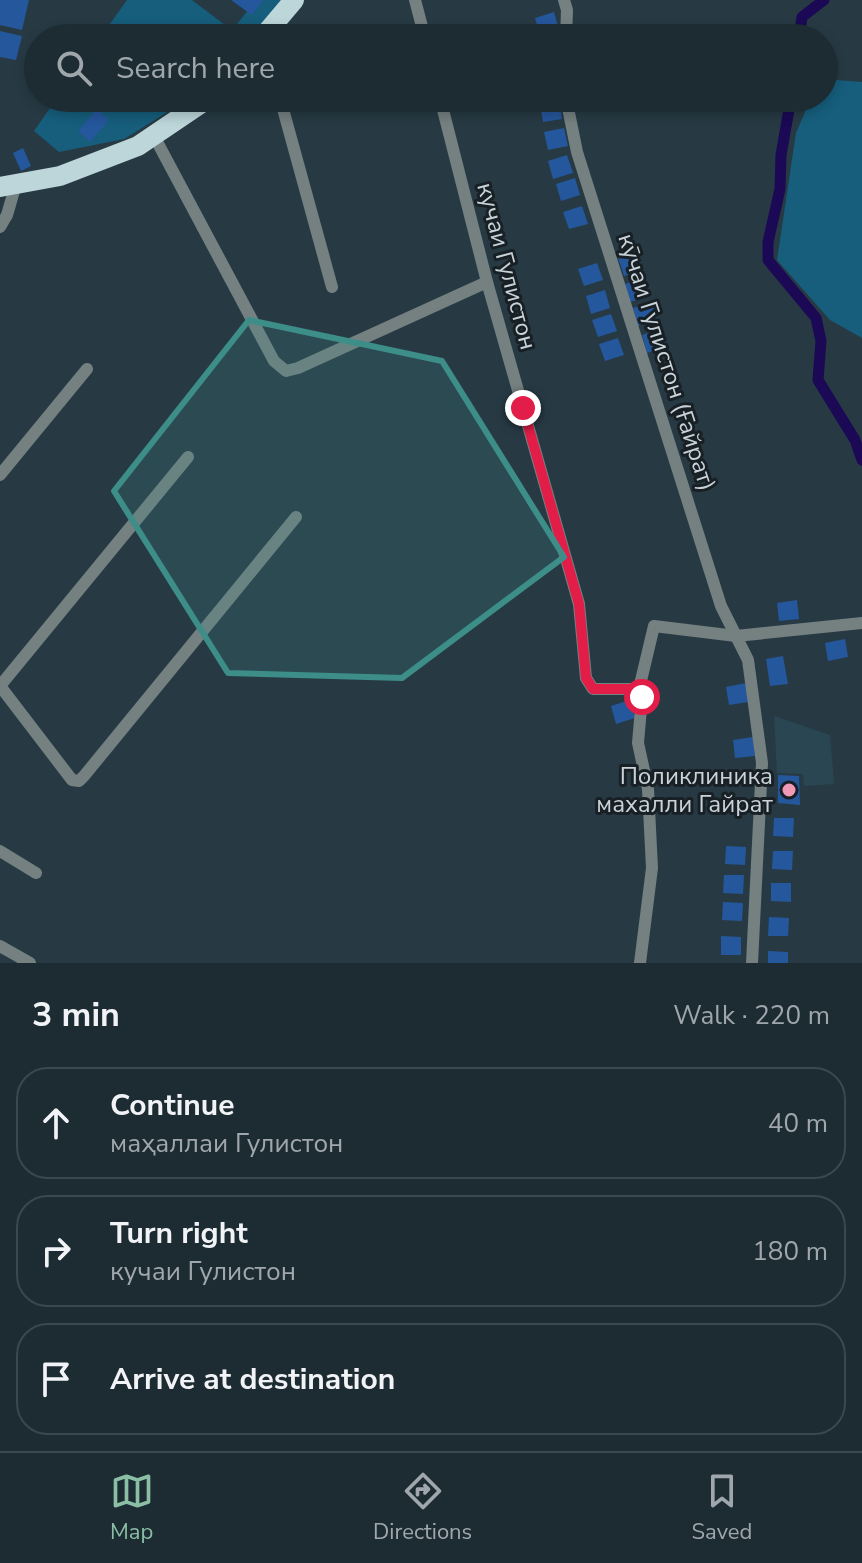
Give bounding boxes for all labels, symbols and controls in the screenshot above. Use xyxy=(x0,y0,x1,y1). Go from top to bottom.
search box xyxy=(24,24,838,112)
icon: search xyxy=(52,46,96,90)
text: Search here xyxy=(116,48,275,89)
street label: кучаи Гулистон xyxy=(469,179,545,353)
street label: кӯчаи Гулистон (Ғайрат) xyxy=(610,229,724,495)
route end xyxy=(505,390,541,426)
route start xyxy=(624,679,660,715)
place label: Поликлиника махалли Гайрат xyxy=(596,760,773,820)
marker: Поликлиника махалли Гайрат xyxy=(780,781,798,799)
text: 3 min xyxy=(32,992,120,1038)
text: Walk · 220 m xyxy=(673,998,830,1033)
text: Continue xyxy=(110,1085,235,1126)
icon: ahead xyxy=(34,1101,78,1145)
text: 40 m xyxy=(768,1106,828,1141)
text: маҳаллаи Гулистон xyxy=(110,1126,343,1161)
text: Turn right xyxy=(110,1213,248,1254)
icon: right xyxy=(34,1229,78,1273)
text: 180 m xyxy=(752,1234,828,1269)
text: кучаи Гулистон xyxy=(110,1254,296,1289)
icon: arrive xyxy=(34,1357,78,1401)
text: Arrive at destination xyxy=(110,1359,395,1400)
tab: Map xyxy=(110,1469,154,1547)
tab: Directions xyxy=(373,1469,472,1547)
tab: Saved xyxy=(692,1469,752,1547)

